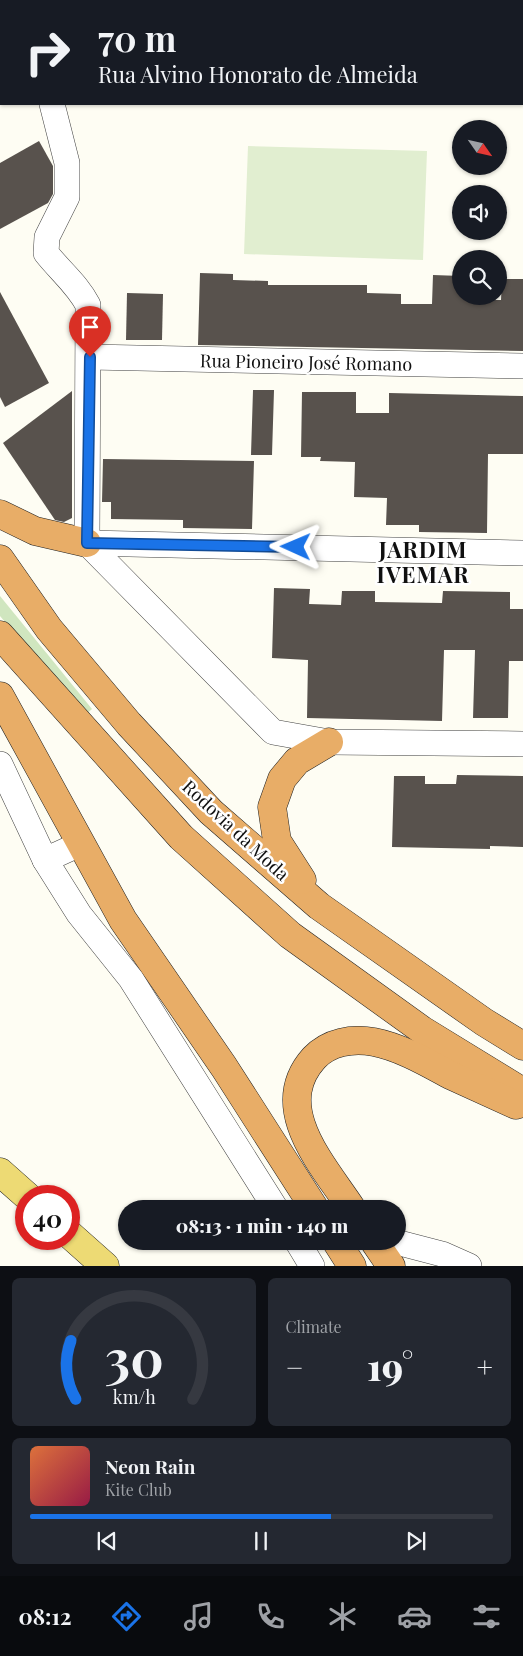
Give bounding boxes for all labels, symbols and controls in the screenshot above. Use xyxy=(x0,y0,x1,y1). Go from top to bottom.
text: 70 m xyxy=(98,14,176,61)
icon: right xyxy=(15,20,80,85)
text: Rua Alvino Honorato de Almeida xyxy=(98,59,418,89)
north arrow xyxy=(452,120,508,175)
map controls xyxy=(452,120,507,305)
button: sound xyxy=(452,185,507,240)
button: search xyxy=(452,250,507,305)
pin xyxy=(69,306,111,357)
icon: arrive xyxy=(76,313,104,341)
street label: Rua Pioneiro José Romano xyxy=(200,348,412,376)
position arrow xyxy=(269,520,321,572)
district label: JARDIM IVEMAR xyxy=(377,534,469,589)
street label: Rodovia da Moda xyxy=(178,774,294,886)
speed limit sign: 40 xyxy=(15,1185,80,1250)
text: 08:13 · 1 min · 140 m xyxy=(176,1212,348,1238)
text: Climate xyxy=(286,1316,342,1337)
text: 30 xyxy=(104,1322,163,1391)
text: 19° xyxy=(367,1340,413,1391)
text: − xyxy=(286,1348,304,1385)
text: + xyxy=(477,1348,493,1385)
text: km/h xyxy=(112,1385,156,1408)
text: Neon Rain xyxy=(105,1453,195,1479)
text: Kite Club xyxy=(105,1479,172,1500)
icon: previous xyxy=(93,1527,121,1555)
icon: pause xyxy=(247,1527,275,1555)
icon: next xyxy=(402,1527,430,1555)
icon: directions xyxy=(109,1599,144,1634)
icon: music xyxy=(181,1599,216,1634)
icon: phone xyxy=(253,1599,288,1634)
icon: climate xyxy=(325,1599,360,1634)
icon: car xyxy=(397,1599,432,1634)
icon: filters xyxy=(469,1599,504,1634)
text: 08:12 xyxy=(19,1601,71,1631)

